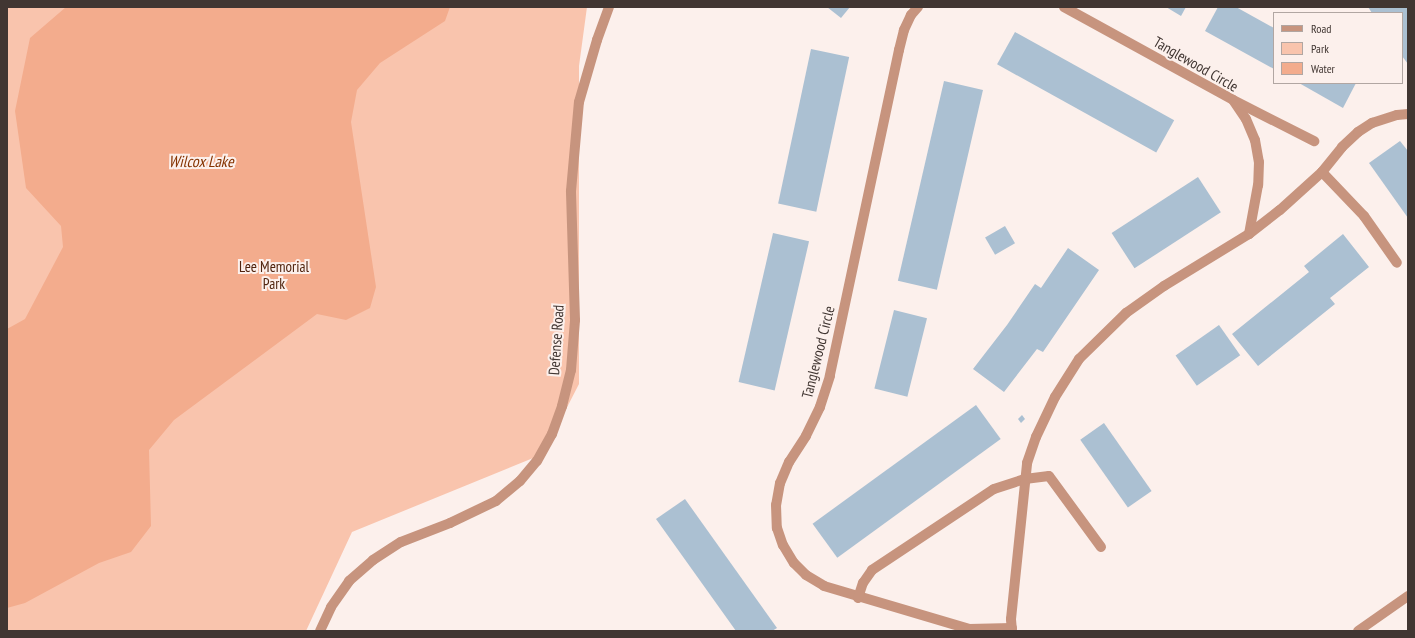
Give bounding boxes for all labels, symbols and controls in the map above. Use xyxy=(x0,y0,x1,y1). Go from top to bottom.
legend xyxy=(1273,12,1403,84)
text: Road xyxy=(1311,21,1331,36)
street label: Tanglewood Circle xyxy=(1151,33,1241,95)
text: Park xyxy=(1311,41,1329,56)
text: Water xyxy=(1311,61,1335,76)
water label: Wilcox Lake xyxy=(168,151,234,171)
park label: Lee Memorial Park xyxy=(239,257,309,292)
street label: Defense Road xyxy=(545,304,567,376)
street label: Tanglewood Circle xyxy=(798,304,838,400)

